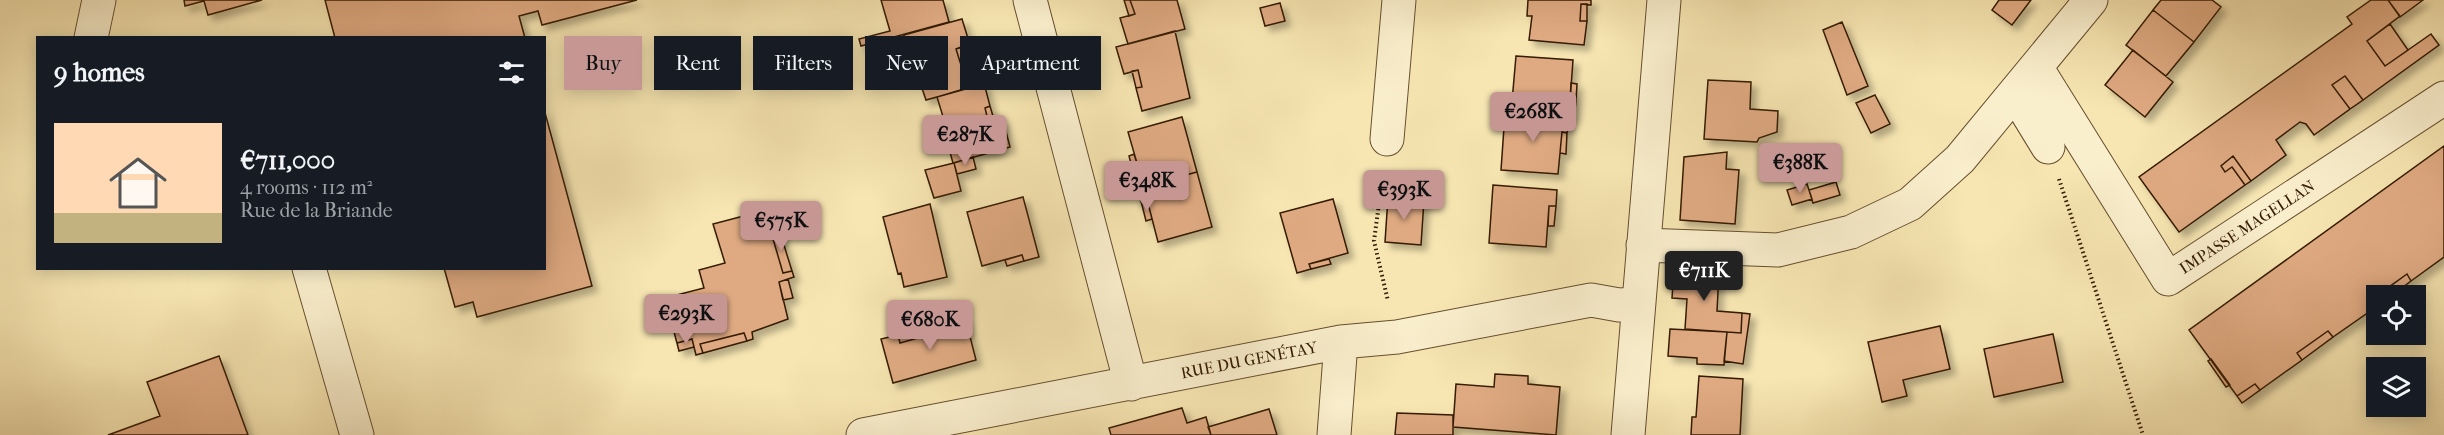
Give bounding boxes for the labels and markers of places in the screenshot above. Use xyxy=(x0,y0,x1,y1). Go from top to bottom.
pin: €268K xyxy=(1491,92,1575,143)
pin: €287K xyxy=(923,115,1007,166)
pin: €388K xyxy=(1758,143,1842,194)
pin: €348K xyxy=(1105,161,1189,212)
pin: €393K xyxy=(1362,170,1446,221)
pin: €575K xyxy=(739,201,823,252)
pin: €711K xyxy=(1662,251,1746,302)
pin: €293K xyxy=(644,294,728,345)
pin: €680K xyxy=(888,300,972,351)

